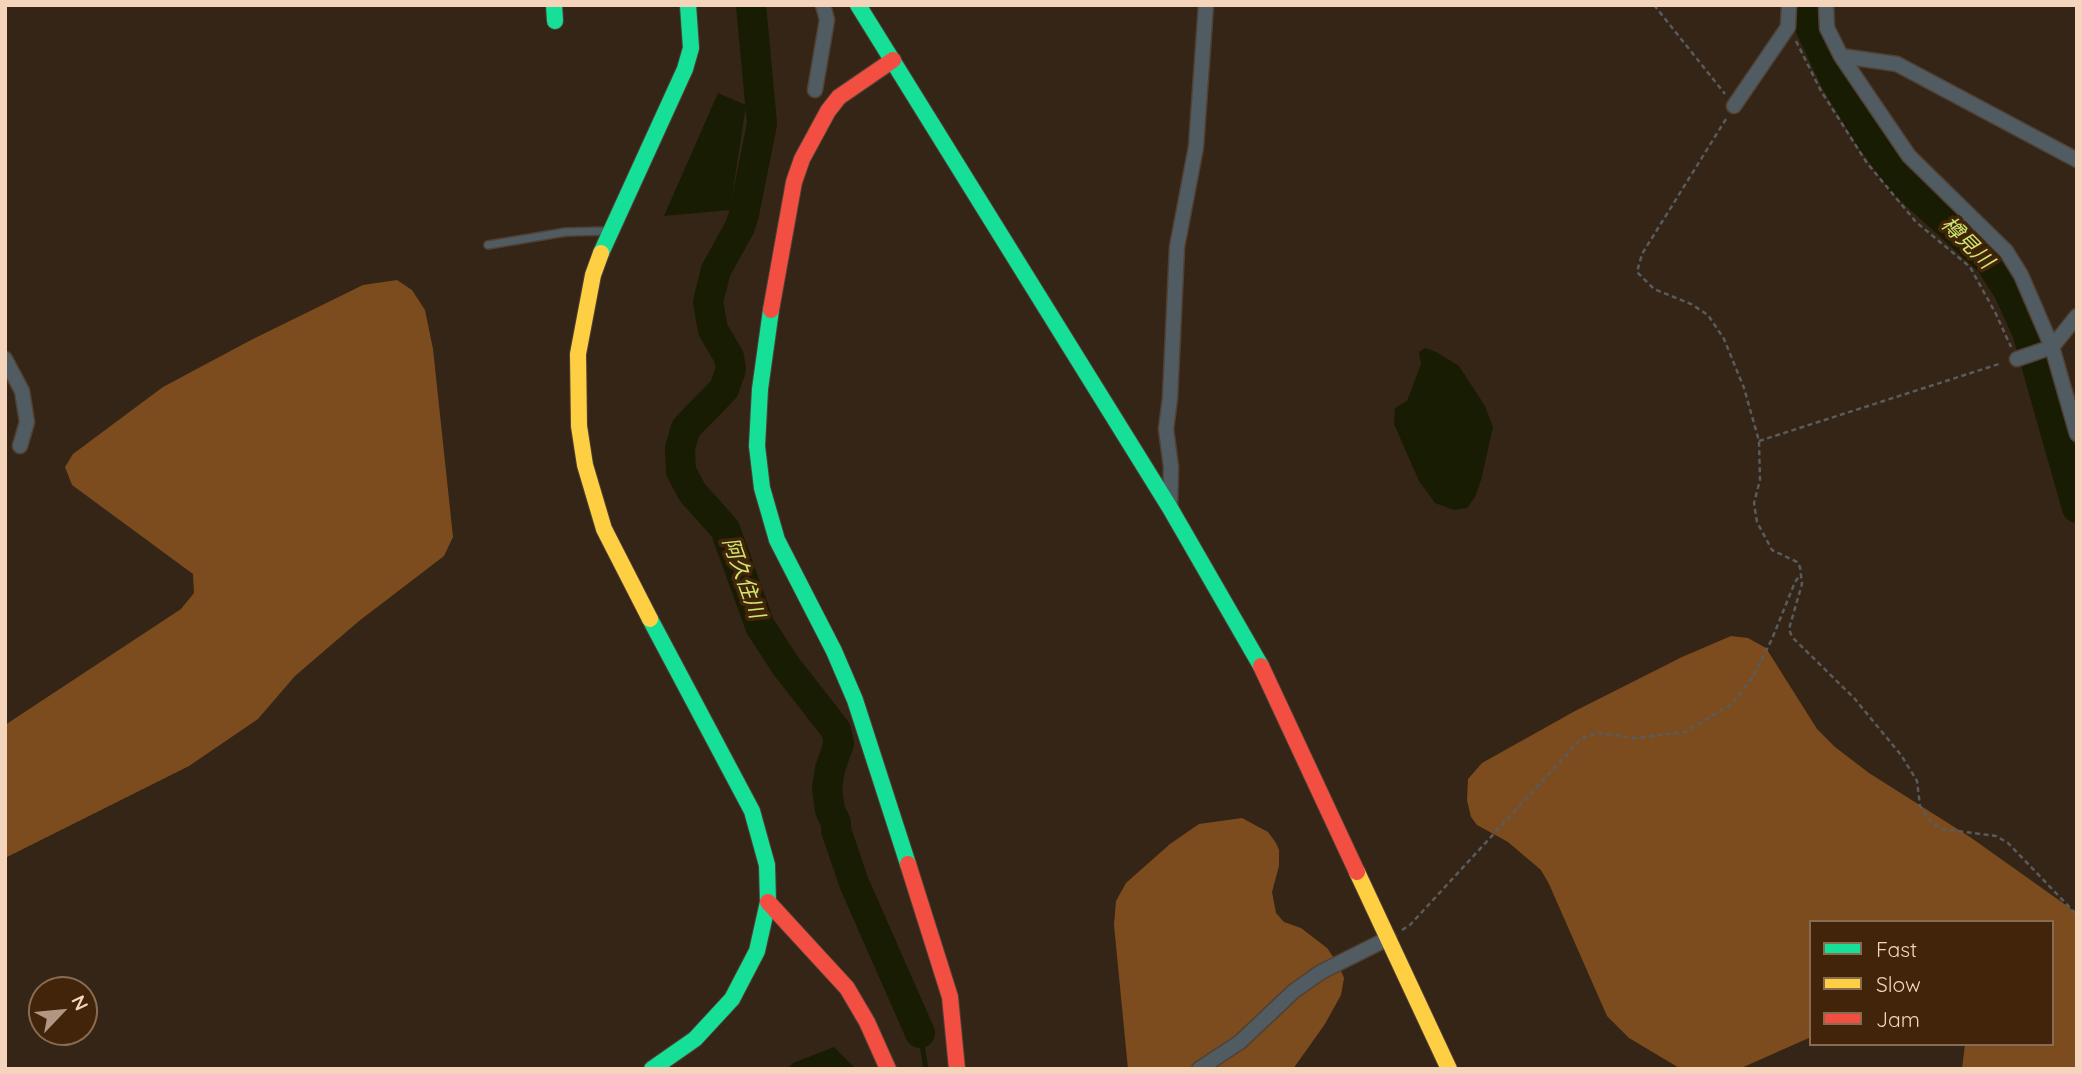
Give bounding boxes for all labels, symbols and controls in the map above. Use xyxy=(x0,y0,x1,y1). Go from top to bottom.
water label: 樽見川 xyxy=(1936,212,1998,274)
water label: 阿久住川 xyxy=(717,534,769,622)
legend xyxy=(1809,920,2054,1046)
text: Fast xyxy=(1876,936,1917,962)
text: Slow xyxy=(1876,971,1921,997)
north arrow xyxy=(28,976,98,1046)
text: N xyxy=(66,991,94,1014)
text: Jam xyxy=(1876,1006,1920,1032)

